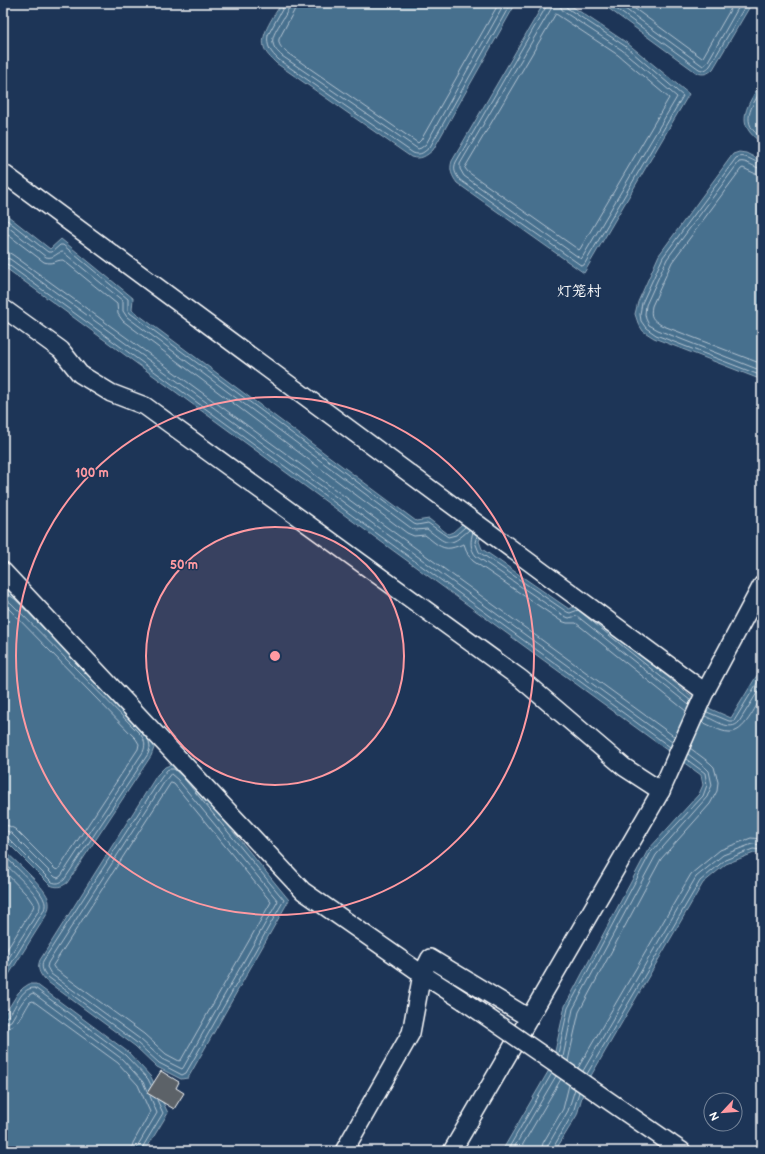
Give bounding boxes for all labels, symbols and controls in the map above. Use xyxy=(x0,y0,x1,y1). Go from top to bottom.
district label: 灯笼村 xyxy=(556,282,602,301)
text: 100 m xyxy=(75,466,109,481)
text: 50 m xyxy=(170,558,198,573)
centre of rings xyxy=(268,649,282,663)
north arrow xyxy=(703,1092,743,1132)
text: N xyxy=(707,1110,722,1123)

